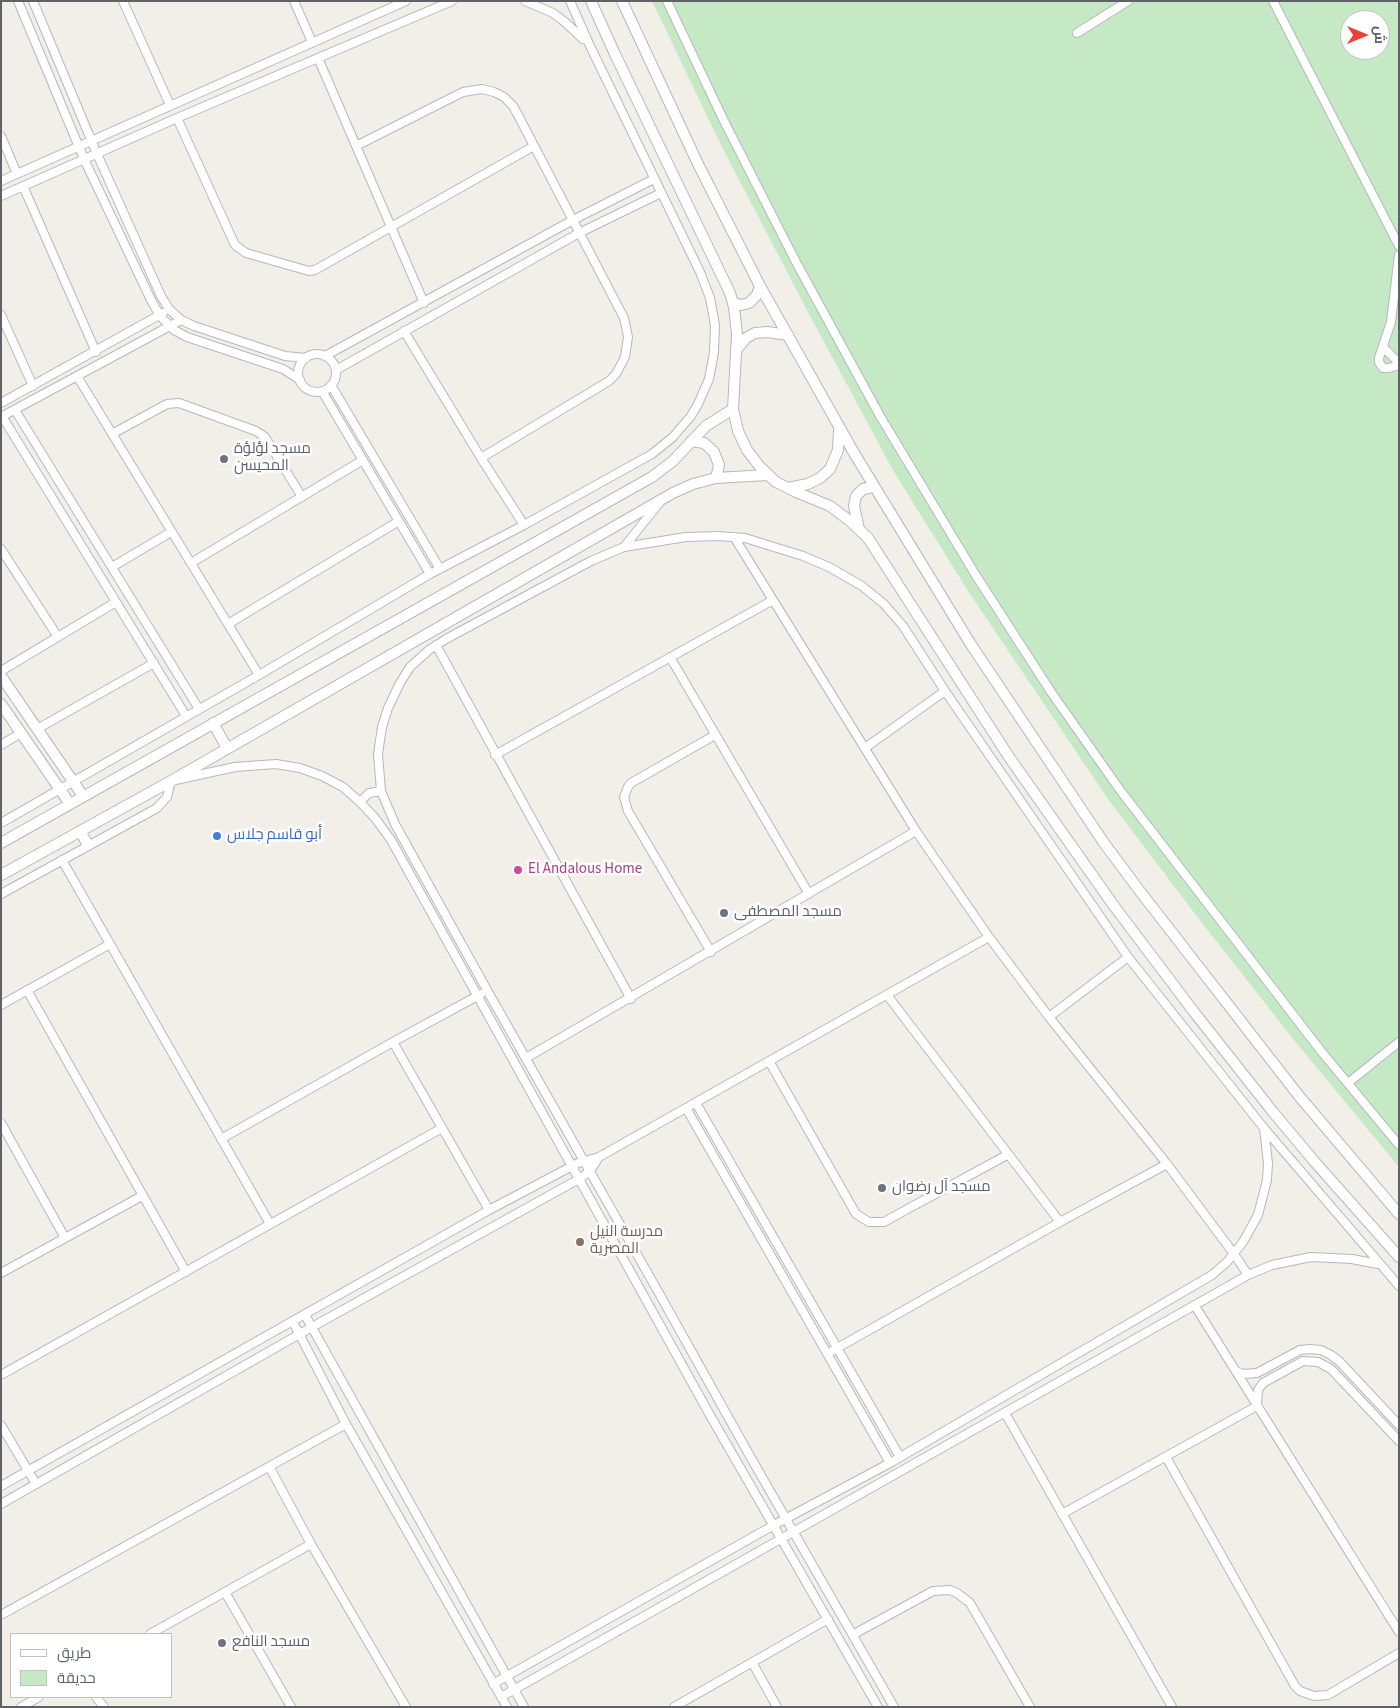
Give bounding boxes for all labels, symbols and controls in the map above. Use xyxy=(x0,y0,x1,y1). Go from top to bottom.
north arrow xyxy=(1340,10,1390,60)
text: ش xyxy=(1369,26,1389,44)
place label: مسجد لؤلؤة المحيسن xyxy=(234,441,311,476)
marker: مسجد لؤلؤة المحيسن xyxy=(218,453,230,465)
place label: أبو قاسم جلاس xyxy=(227,827,322,845)
marker: أبو قاسم جلاس xyxy=(211,830,223,842)
place label: El Andalous Home xyxy=(528,861,642,879)
marker: El Andalous Home xyxy=(512,864,524,876)
place label: مسجد المصطفى xyxy=(734,904,842,922)
marker: مسجد المصطفى xyxy=(718,907,730,919)
place label: مسجد آل رضوان xyxy=(892,1179,991,1197)
marker: مسجد آل رضوان xyxy=(876,1182,888,1194)
place label: مدرسة النيل المصرية xyxy=(590,1224,663,1259)
marker: مدرسة النيل المصرية xyxy=(574,1236,586,1248)
legend xyxy=(10,1633,172,1698)
place label: مسجد النافع xyxy=(232,1634,310,1652)
marker: مسجد النافع xyxy=(216,1637,228,1649)
text: طريق xyxy=(57,1643,91,1664)
text: حديقة xyxy=(57,1668,96,1689)

